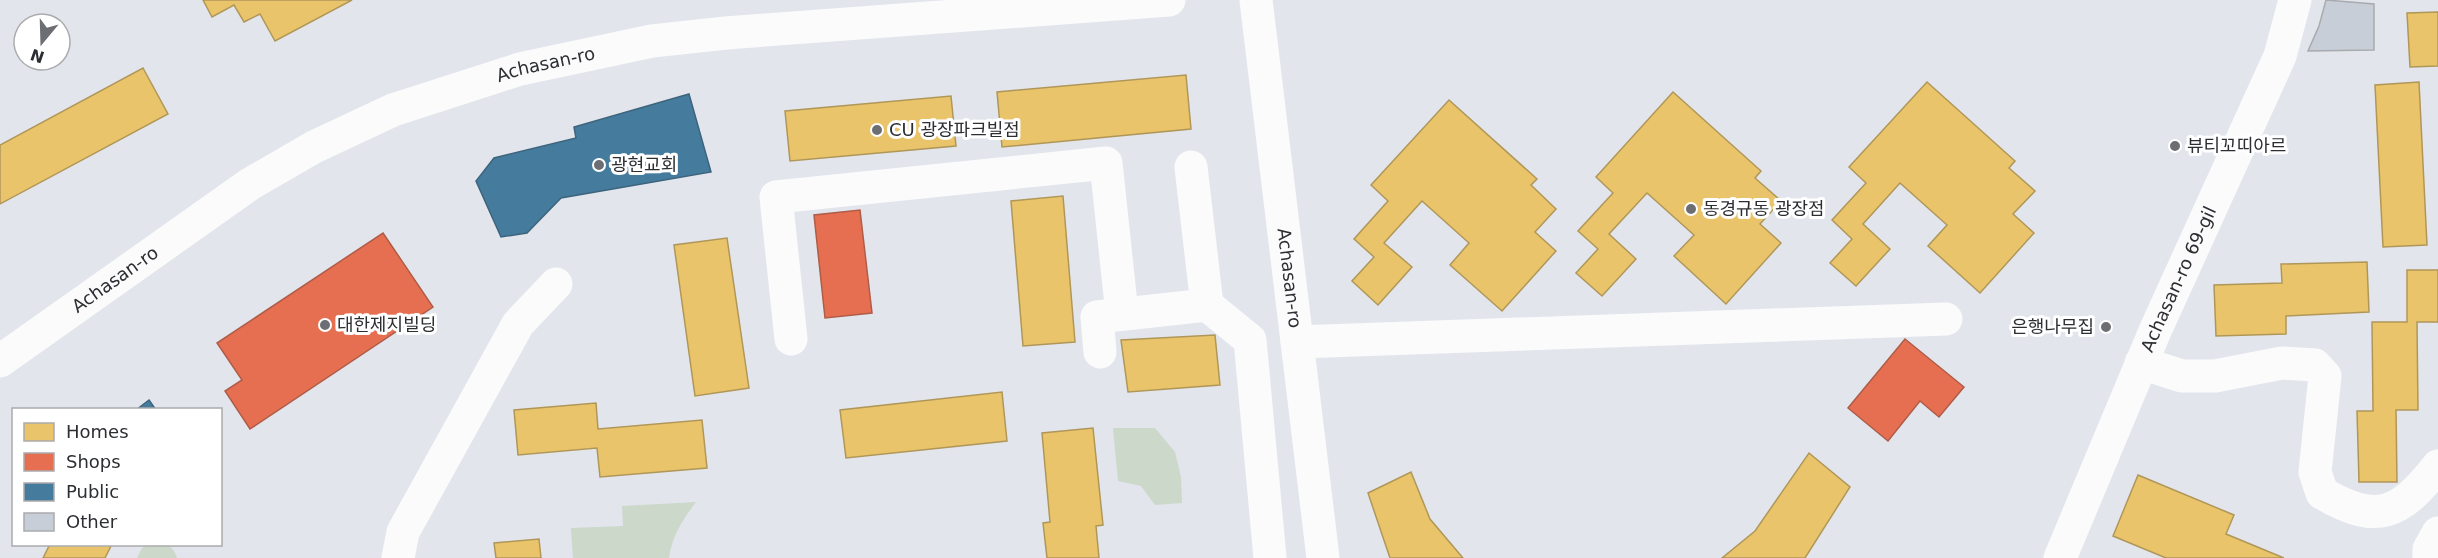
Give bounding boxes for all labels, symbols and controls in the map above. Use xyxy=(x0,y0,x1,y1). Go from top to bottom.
north arrow xyxy=(12,12,72,72)
street label: Achasan-ro xyxy=(493,42,597,86)
text: N xyxy=(28,45,47,67)
place label: CU 광장파크빌점 xyxy=(889,119,1020,140)
marker: CU 광장파크빌점 xyxy=(870,123,884,137)
place label: 뷰티꼬띠아르 xyxy=(2187,135,2286,156)
marker: 뷰티꼬띠아르 xyxy=(2168,139,2182,153)
place label: 광현교회 xyxy=(611,154,677,175)
marker: 광현교회 xyxy=(592,158,606,172)
place label: 동경규동 광장점 xyxy=(1703,198,1825,219)
marker: 동경규동 광장점 xyxy=(1684,202,1698,216)
street label: Achasan-ro 69-gil xyxy=(2136,203,2220,355)
street label: Achasan-ro xyxy=(1273,227,1306,329)
street label: Achasan-ro xyxy=(68,241,162,317)
place label: 대한제지빌딩 xyxy=(337,314,436,335)
place label: 은행나무집 xyxy=(2011,316,2094,337)
marker: 대한제지빌딩 xyxy=(318,318,332,332)
marker: 은행나무집 xyxy=(2099,320,2113,334)
legend xyxy=(12,408,222,546)
text: Homes xyxy=(66,421,129,442)
text: Shops xyxy=(66,451,121,472)
text: Public xyxy=(66,481,119,502)
text: Other xyxy=(66,511,118,532)

